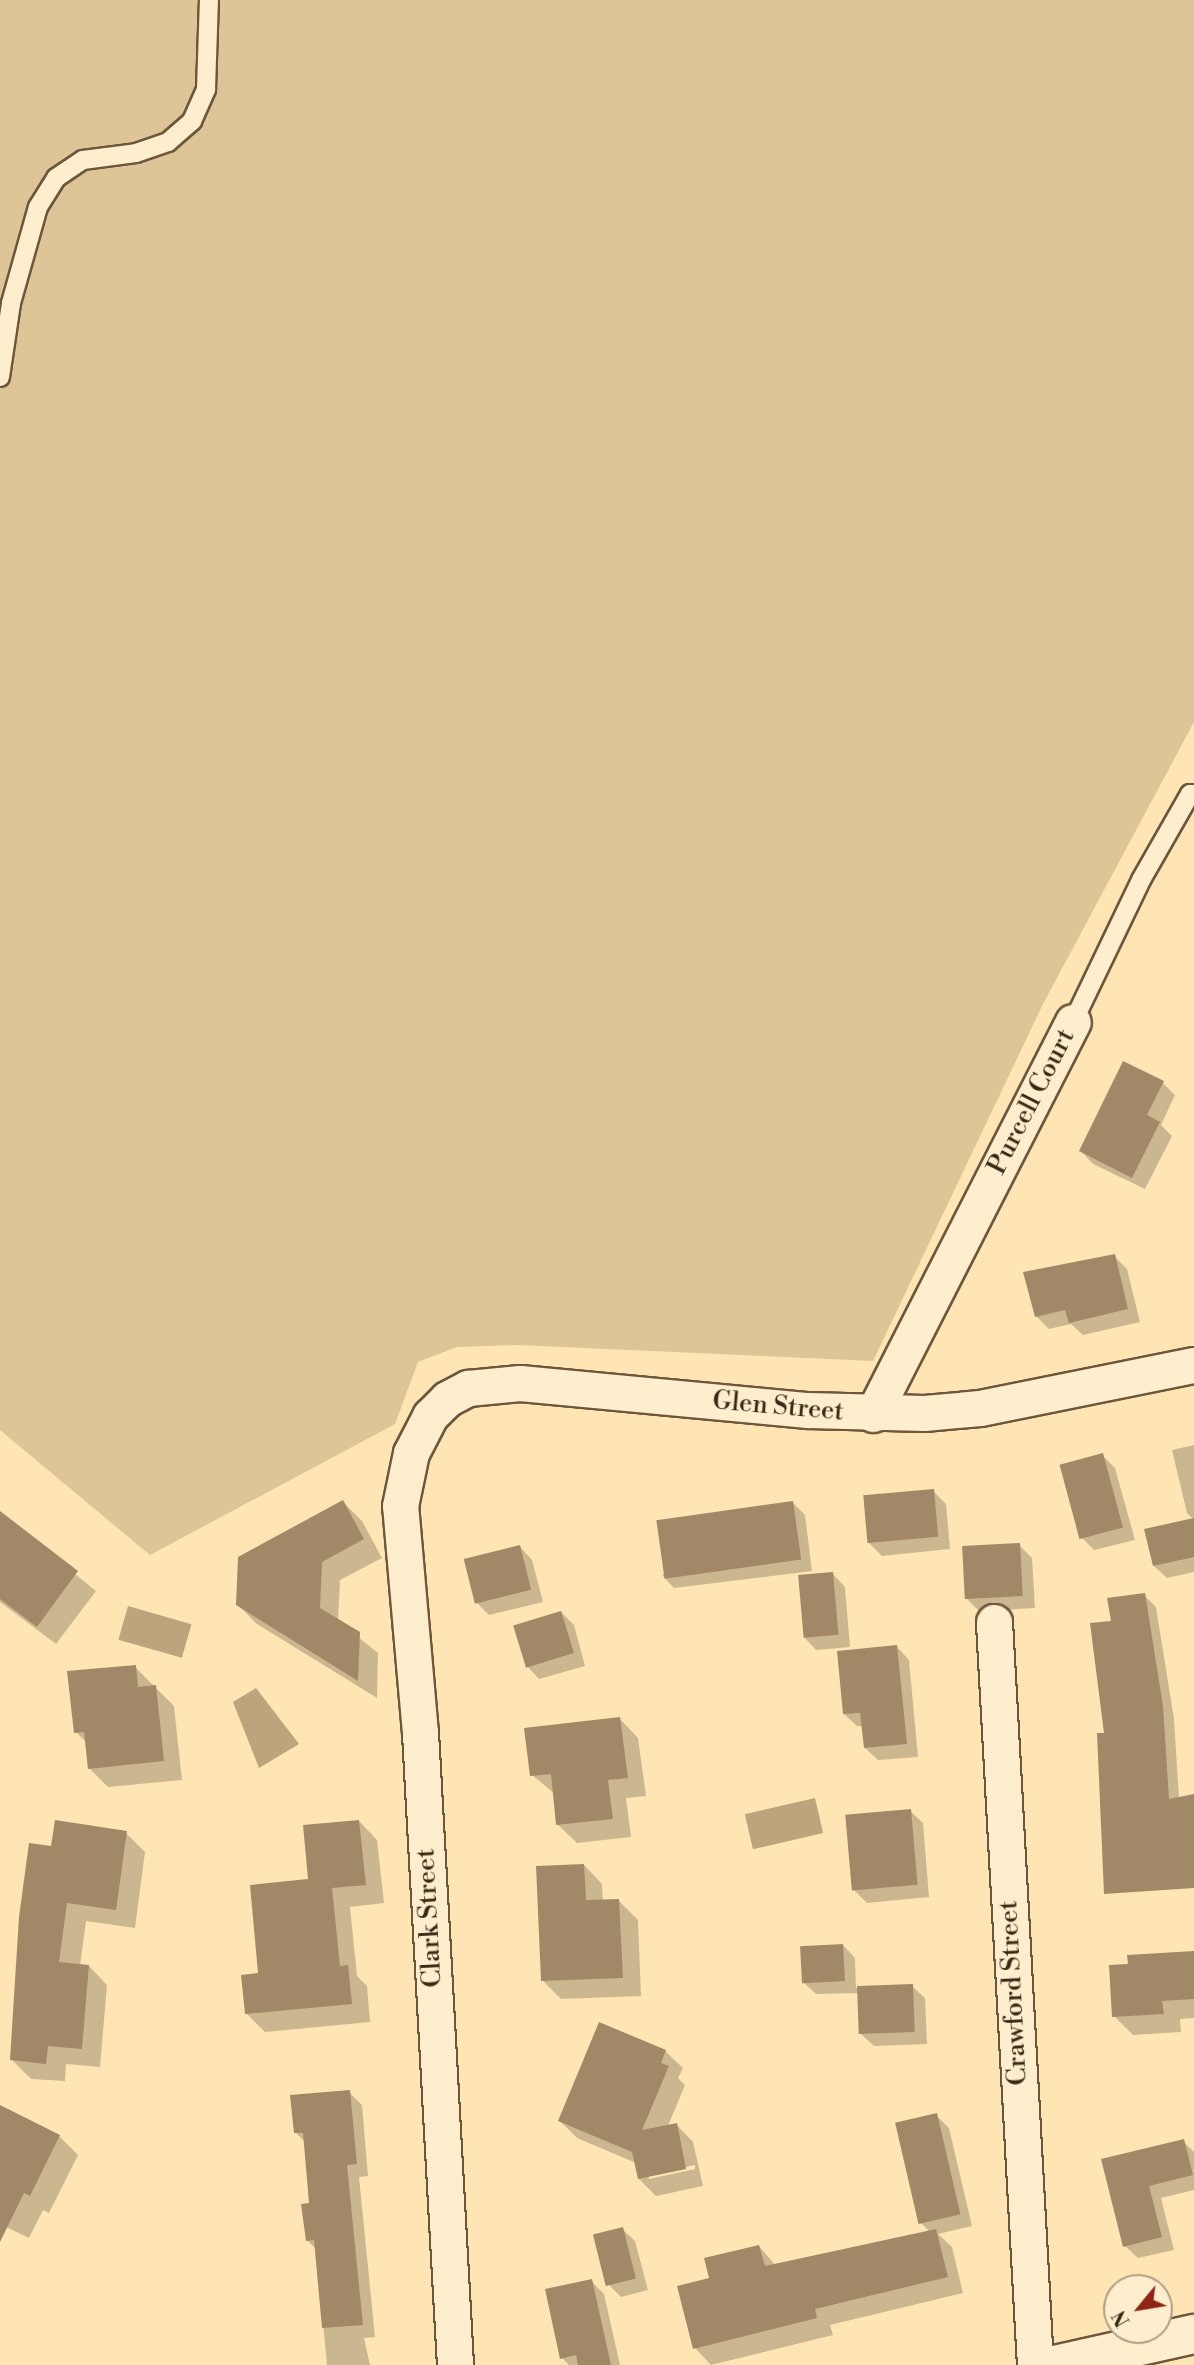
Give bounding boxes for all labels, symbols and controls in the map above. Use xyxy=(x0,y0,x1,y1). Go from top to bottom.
street label: Purcell Court xyxy=(982,1024,1082,1180)
street label: Glen Street xyxy=(711,1386,845,1428)
street label: Clark Street xyxy=(411,1848,449,1988)
street label: Crawford Street xyxy=(994,1900,1034,2086)
north arrow xyxy=(1103,2274,1173,2344)
text: N xyxy=(1107,2306,1136,2331)

